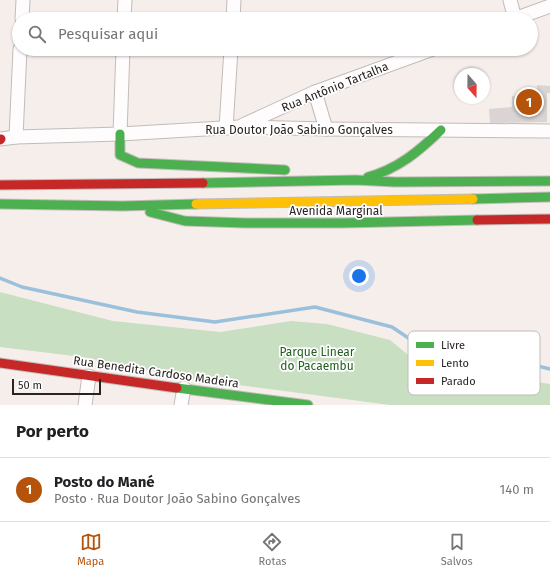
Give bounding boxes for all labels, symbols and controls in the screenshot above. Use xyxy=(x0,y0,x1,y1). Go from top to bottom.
search box xyxy=(12,12,538,56)
icon: search xyxy=(26,23,48,45)
text: Pesquisar aqui xyxy=(58,25,158,43)
street label: Rua Antônio Tartalha xyxy=(279,59,391,115)
north arrow xyxy=(454,68,490,104)
pin: 1 xyxy=(516,87,542,117)
street label: Rua Doutor João Sabino Gonçalves xyxy=(205,123,393,137)
street label: Avenida Marginal xyxy=(289,204,383,218)
your location xyxy=(349,266,369,286)
legend xyxy=(408,331,540,395)
text: Livre xyxy=(441,339,465,352)
park label: Parque Linear do Pacaembu xyxy=(280,345,355,373)
street label: Rua Benedita Cardoso Madeira xyxy=(72,353,240,391)
text: Lento xyxy=(441,357,469,370)
text: Parado xyxy=(441,375,476,388)
scale bar xyxy=(12,377,101,396)
text: 50 m xyxy=(18,379,42,392)
text: Por perto xyxy=(16,421,89,442)
text: Posto do Mané xyxy=(54,473,155,491)
text: 1 xyxy=(26,482,32,497)
text: 140 m xyxy=(500,482,534,497)
text: Posto · Rua Doutor João Sabino Gonçalves xyxy=(54,491,300,506)
tab: Mapa xyxy=(77,531,104,568)
tab: Rotas xyxy=(259,531,286,568)
tab: Salvos xyxy=(441,531,473,568)

